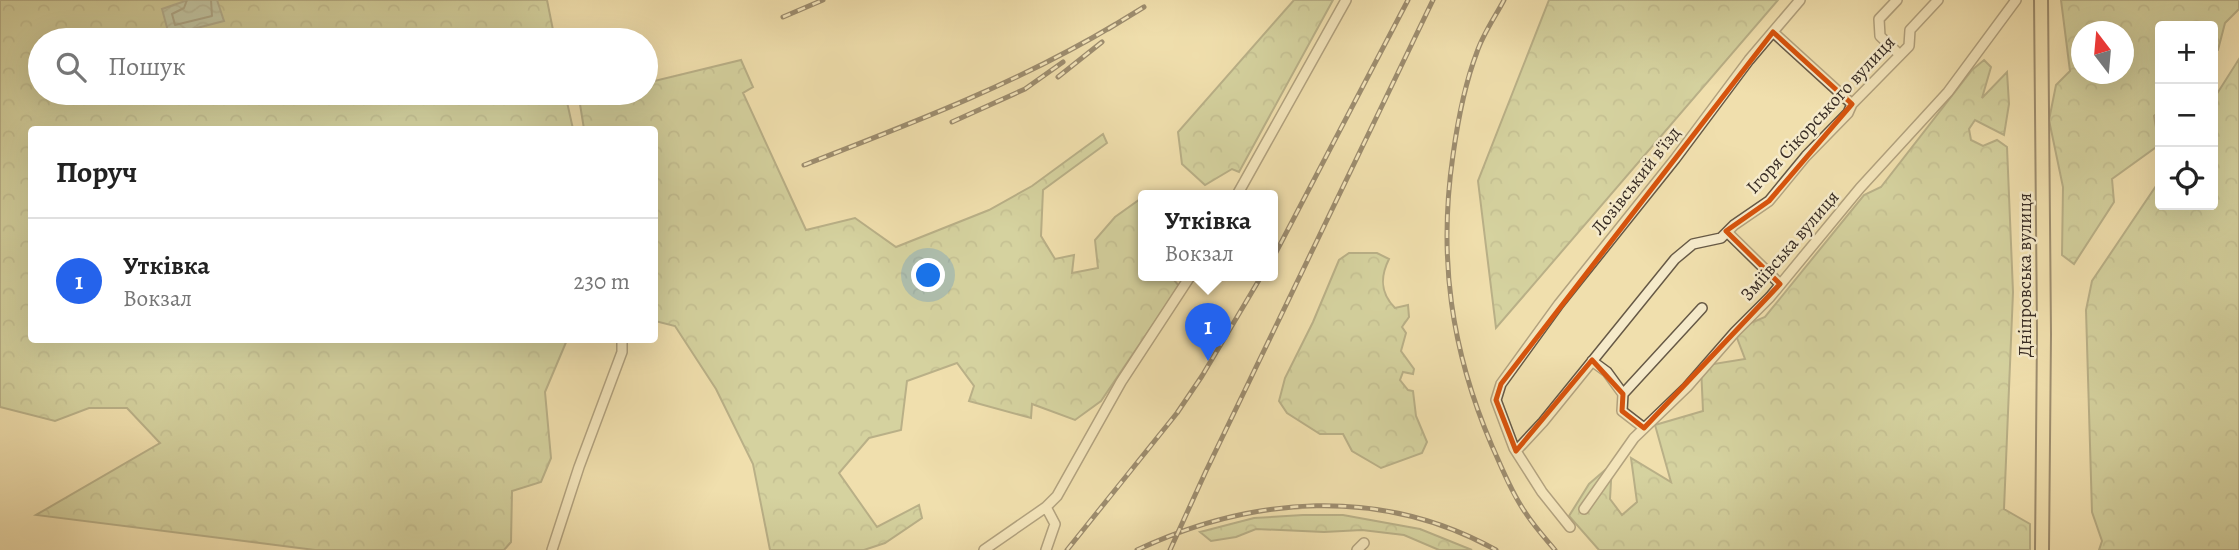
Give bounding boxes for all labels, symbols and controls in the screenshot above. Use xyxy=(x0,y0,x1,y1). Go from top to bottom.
north arrow xyxy=(2071,21,2134,84)
map controls xyxy=(2155,21,2218,210)
button: + xyxy=(2155,21,2218,84)
search box xyxy=(28,28,658,105)
street label: Ігоря Сікорського вулиця xyxy=(1740,30,1901,199)
icon: search xyxy=(52,48,90,86)
text: Пошук xyxy=(108,49,186,84)
button: − xyxy=(2155,84,2218,147)
street label: Лозівський в'їзд xyxy=(1585,121,1686,240)
button: locate xyxy=(2155,147,2218,210)
text: Поруч xyxy=(56,152,137,192)
street label: Зміївська вулиця xyxy=(1734,185,1845,307)
popup xyxy=(1138,190,1278,281)
street label: Дніпровська вулиця xyxy=(2012,193,2038,357)
text: Уткiвка xyxy=(1165,203,1251,238)
text: Вокзал xyxy=(1165,238,1234,269)
text: Уткiвка xyxy=(123,248,210,283)
your location xyxy=(911,258,945,292)
text: 1 xyxy=(75,266,83,297)
text: 230 m xyxy=(574,266,630,297)
text: Вокзал xyxy=(123,283,192,314)
pin: 1 xyxy=(1185,303,1231,361)

